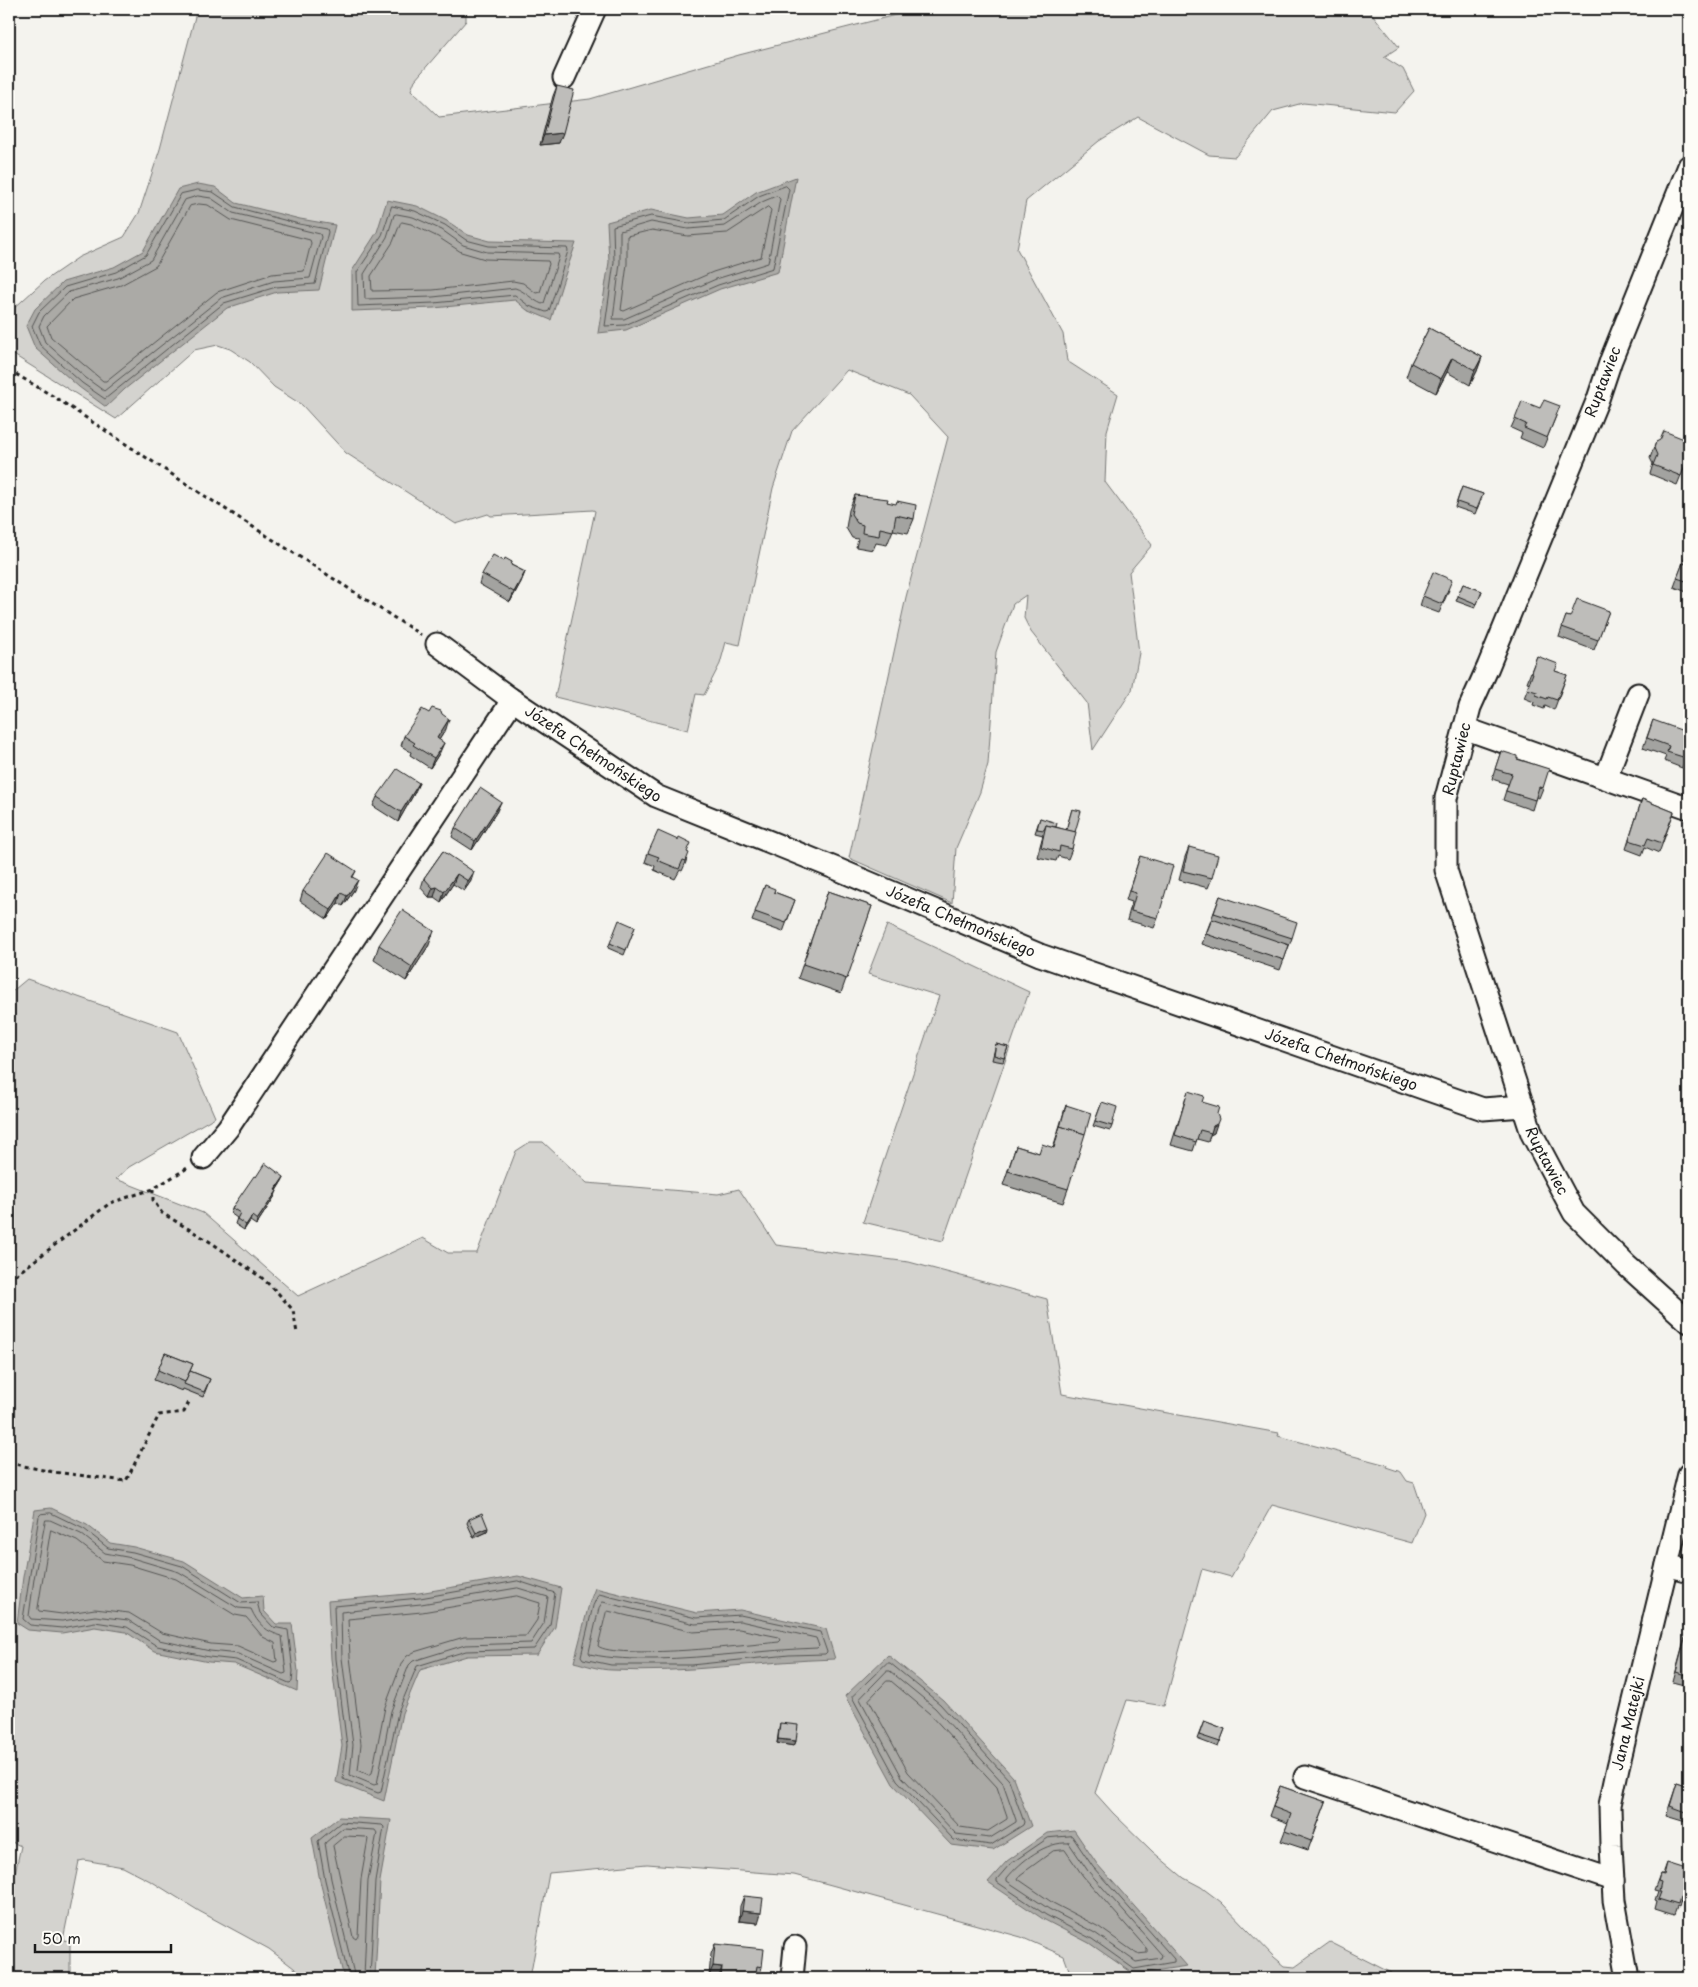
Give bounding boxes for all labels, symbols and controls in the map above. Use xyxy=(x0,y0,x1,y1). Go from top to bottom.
street label: Ruptawiec xyxy=(1578,342,1626,420)
street label: Józefa Chełmońskiego xyxy=(521,698,665,807)
street label: Ruptawiec xyxy=(1435,720,1476,798)
street label: Józefa Chełmońskiego xyxy=(883,878,1040,962)
street label: Józefa Chełmońskiego xyxy=(1262,1021,1421,1095)
street label: Ruptawiec xyxy=(1520,1123,1575,1199)
street label: Jana Matejki xyxy=(1605,1674,1650,1773)
scale bar xyxy=(35,1922,171,1954)
text: 50 m xyxy=(42,1926,81,1949)

